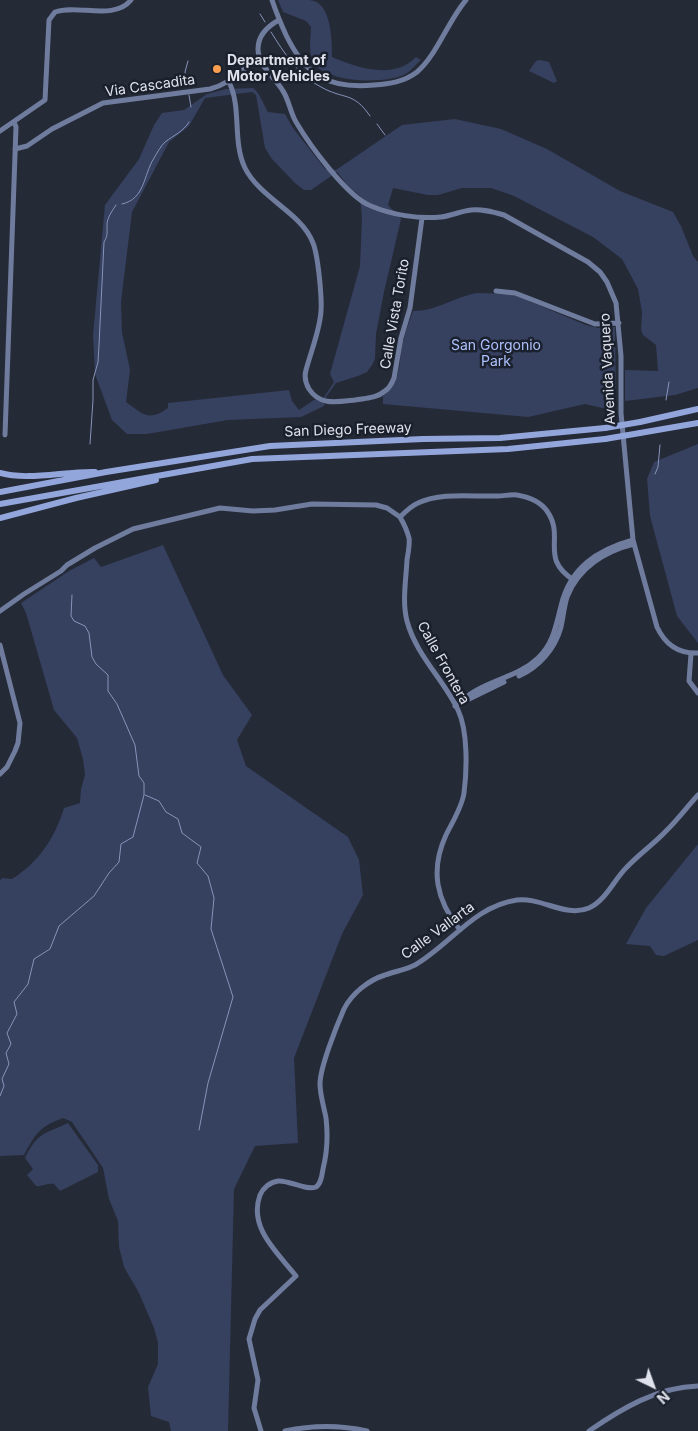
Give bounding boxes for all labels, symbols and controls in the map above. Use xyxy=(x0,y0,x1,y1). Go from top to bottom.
place label: Department of Motor Vehicles xyxy=(227,53,330,85)
marker: Department of Motor Vehicles xyxy=(211,63,223,75)
street label: Via Cascadita xyxy=(104,71,196,101)
street label: Calle Vista Torito xyxy=(377,257,413,371)
street label: Avenida Vaquero xyxy=(597,313,619,425)
park label: San Gorgonio Park xyxy=(451,338,541,371)
street label: San Diego Freeway xyxy=(284,419,412,441)
street label: Calle Frontera xyxy=(413,619,473,707)
street label: Calle Vallarta xyxy=(398,899,478,963)
north arrow xyxy=(628,1361,678,1411)
text: N xyxy=(654,1388,673,1407)

